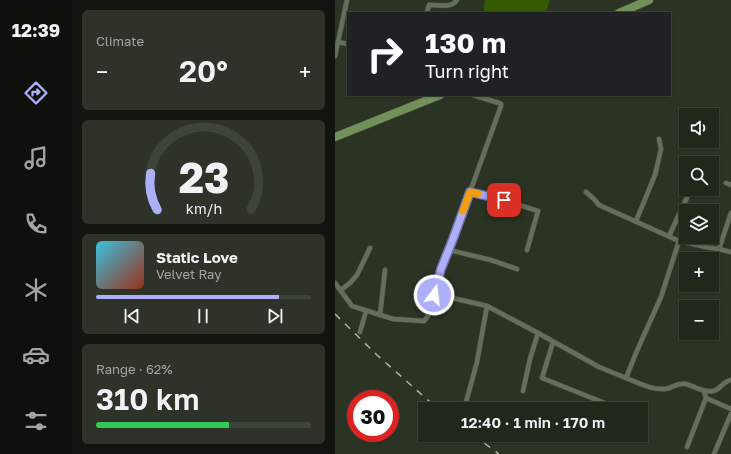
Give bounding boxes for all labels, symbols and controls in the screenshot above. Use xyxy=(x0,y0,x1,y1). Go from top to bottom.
text: 12:39 xyxy=(12,19,60,41)
text: 130 m xyxy=(425,26,506,59)
icon: right xyxy=(359,28,411,80)
text: Climate xyxy=(96,33,144,49)
text: 20° xyxy=(179,53,228,89)
text: − xyxy=(96,58,108,85)
text: + xyxy=(299,58,311,85)
text: Turn right xyxy=(425,60,509,82)
icon: directions xyxy=(22,79,50,107)
map controls xyxy=(679,108,719,340)
button: sound xyxy=(679,108,719,148)
icon: music xyxy=(22,144,50,172)
text: 23 xyxy=(178,152,229,202)
button: search xyxy=(679,156,719,196)
pin xyxy=(487,183,521,217)
icon: arrive xyxy=(493,189,515,211)
text: km/h xyxy=(185,200,222,217)
button: layers xyxy=(679,204,719,244)
icon: phone xyxy=(22,210,50,238)
text: Static Love xyxy=(156,248,238,266)
button: + xyxy=(679,252,719,292)
text: Velvet Ray xyxy=(156,266,221,282)
position arrow xyxy=(413,274,455,316)
icon: climate xyxy=(22,276,50,304)
button: − xyxy=(679,300,719,340)
icon: previous xyxy=(121,305,143,327)
icon: pause xyxy=(192,305,214,327)
icon: next xyxy=(264,305,286,327)
icon: car xyxy=(22,341,50,369)
text: Range · 62% xyxy=(96,361,172,377)
text: 310 km xyxy=(96,381,199,417)
speed limit sign: 30 xyxy=(347,390,399,442)
icon: filters xyxy=(22,407,50,435)
text: 12:40 · 1 min · 170 m xyxy=(461,413,605,431)

